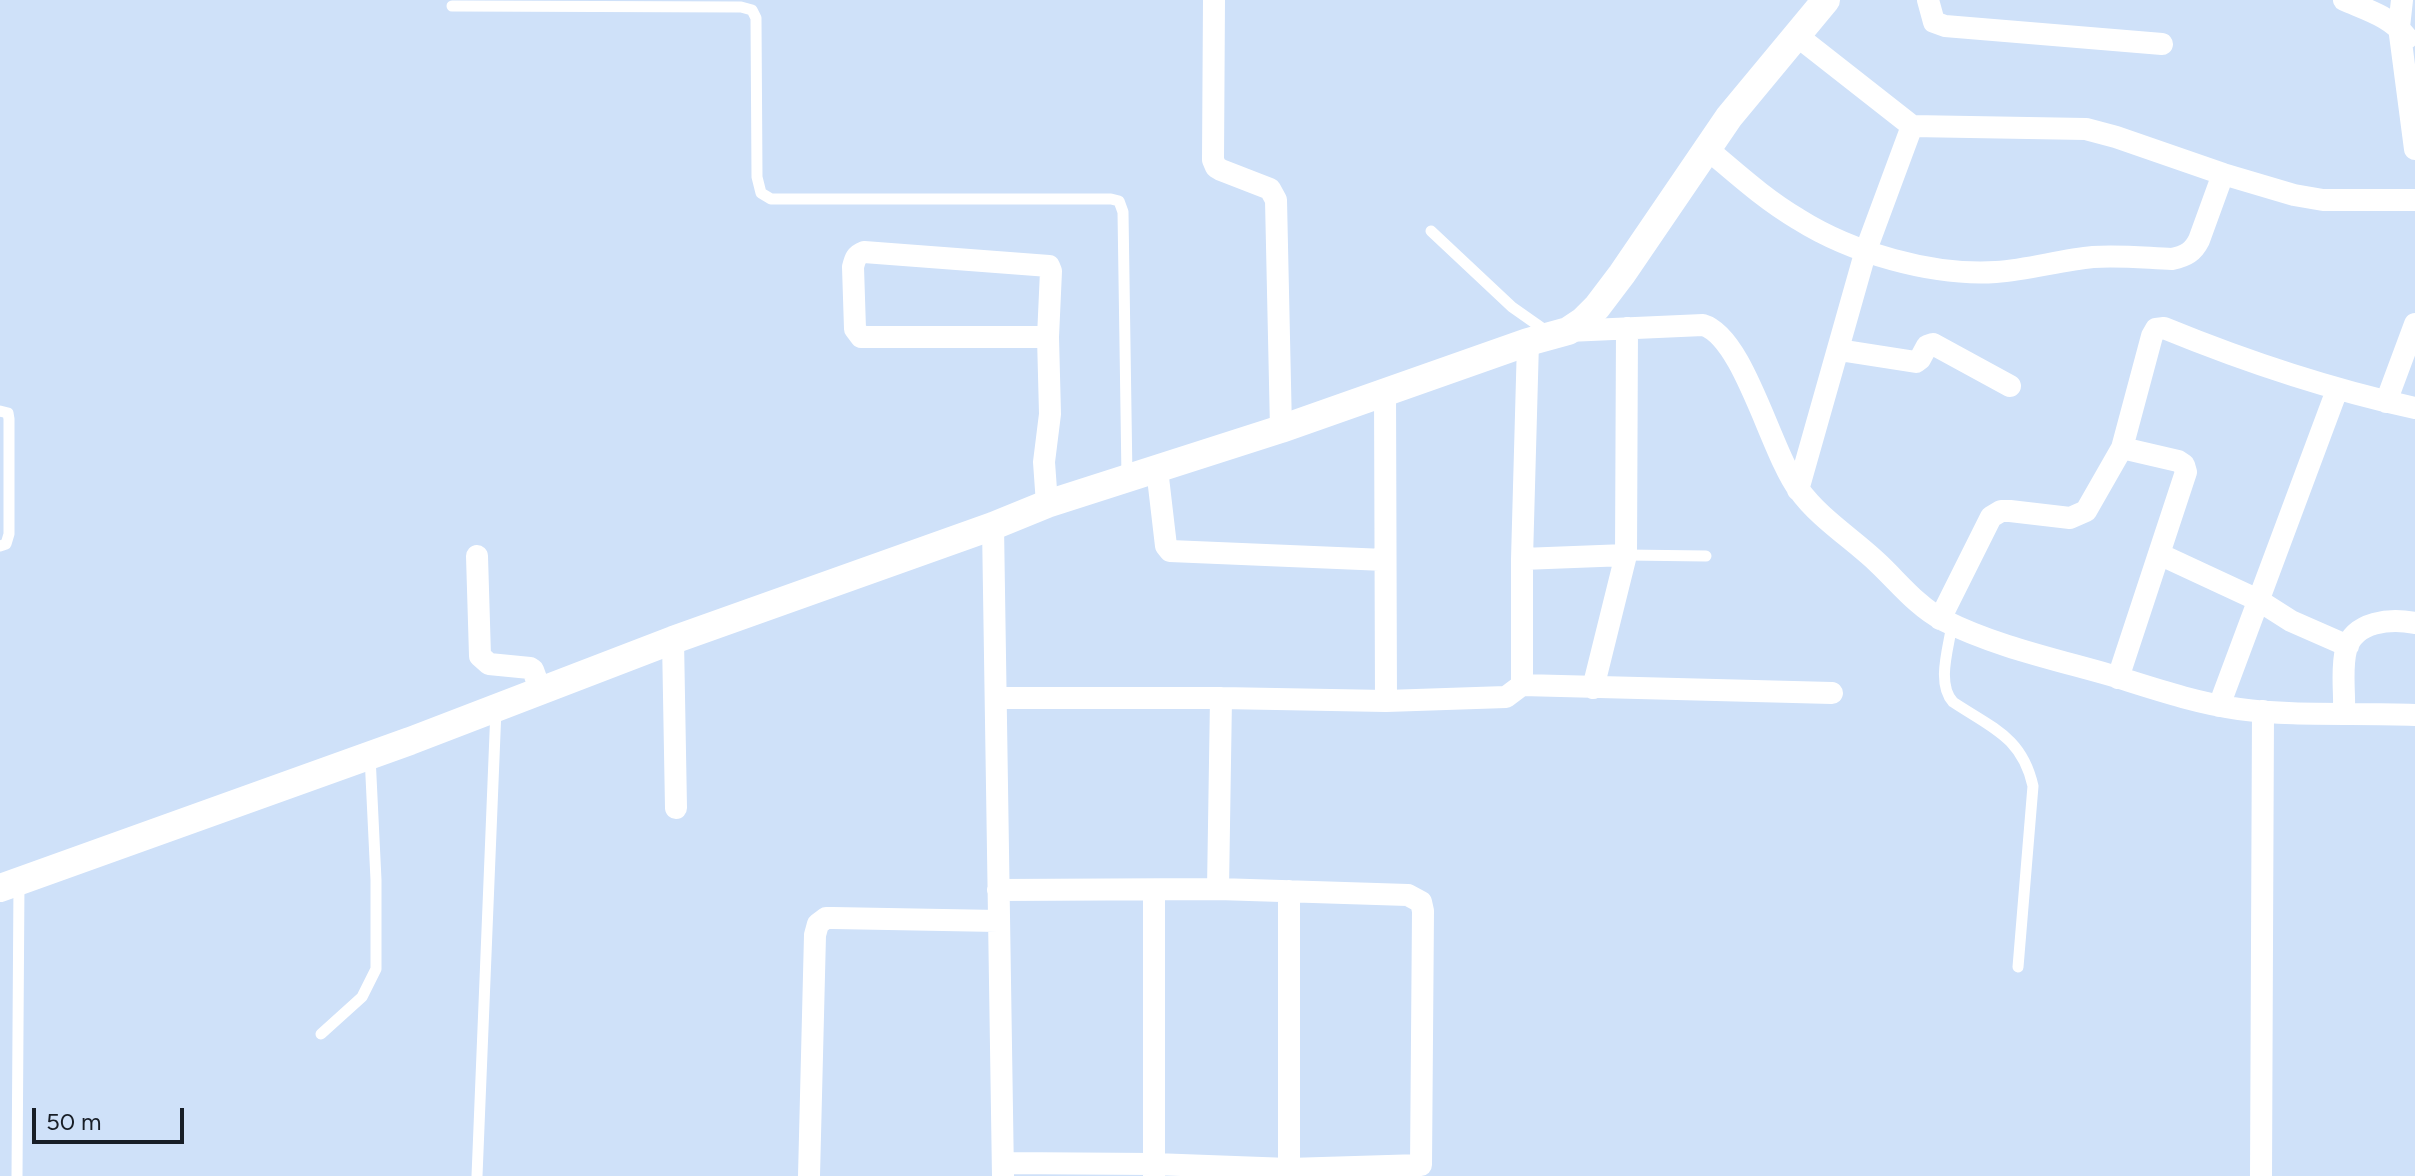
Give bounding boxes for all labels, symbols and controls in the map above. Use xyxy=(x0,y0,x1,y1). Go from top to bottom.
scale bar xyxy=(36,1092,188,1142)
text: 50 m xyxy=(46,1107,102,1136)

